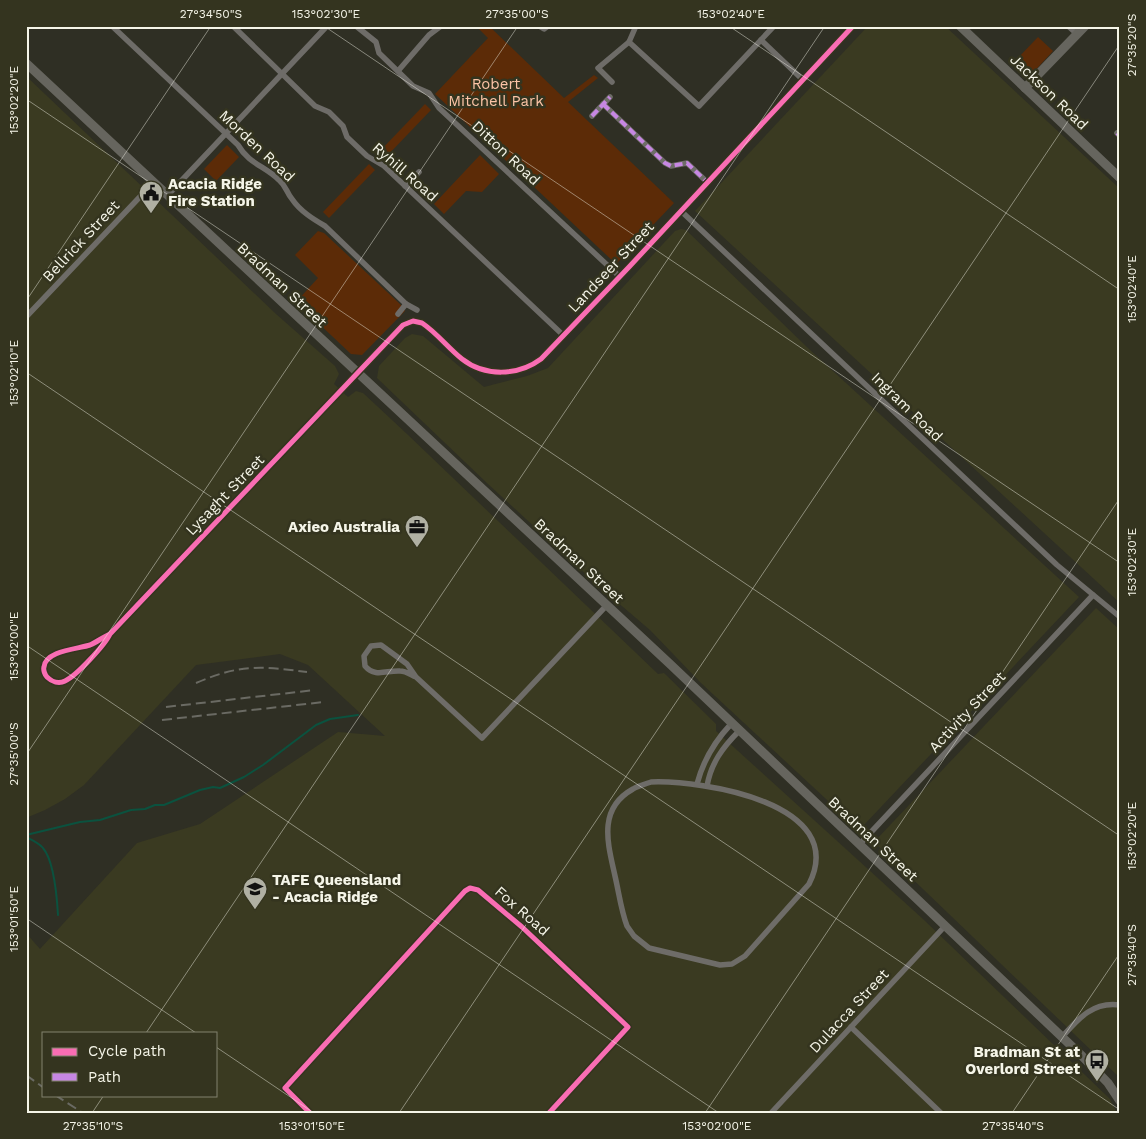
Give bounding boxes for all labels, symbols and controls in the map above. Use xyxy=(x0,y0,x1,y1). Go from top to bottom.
text: 27°34'50"S xyxy=(180,7,242,21)
text: 153°02'30"E xyxy=(292,7,361,21)
text: 27°35'00"S xyxy=(485,7,549,21)
text: 153°02'40"E xyxy=(697,7,765,21)
text: 27°35'20"S xyxy=(1125,14,1139,76)
street label: Jackson Road xyxy=(1006,50,1092,134)
text: 153°02'20"E xyxy=(7,65,21,134)
park label: Robert Mitchell Park xyxy=(448,75,544,110)
street label: Morden Road xyxy=(216,106,298,186)
street label: Ditton Road xyxy=(468,117,544,189)
street label: Ryhill Road xyxy=(369,139,441,205)
place label: Acacia Ridge Fire Station xyxy=(168,175,262,210)
public building icon: Acacia Ridge Fire Station xyxy=(138,180,164,214)
street label: Bellrick Street xyxy=(39,196,124,285)
street label: Landseer Street xyxy=(564,217,658,316)
street label: Bradman Street xyxy=(233,239,331,332)
text: 153°02'40"E xyxy=(1125,255,1139,323)
text: 153°02'10"E xyxy=(7,340,21,406)
street label: Ingram Road xyxy=(868,369,946,445)
street label: Lysaght Street xyxy=(182,450,269,539)
office icon: Axieo Australia xyxy=(404,514,430,548)
street label: Bradman Street xyxy=(530,515,628,608)
place label: Axieo Australia xyxy=(288,518,400,536)
text: 153°02'30"E xyxy=(1125,527,1139,596)
text: 153°02'00"E xyxy=(7,611,21,680)
street label: Activity Street xyxy=(925,667,1010,756)
text: 27°35'00"S xyxy=(7,722,21,786)
street label: Bradman Street xyxy=(824,793,922,886)
text: 153°02'20"E xyxy=(1125,801,1139,870)
place label: TAFE Queensland - Acacia Ridge xyxy=(272,871,401,906)
school or university icon: TAFE Queensland - Acacia Ridge xyxy=(242,876,268,910)
street label: Fox Road xyxy=(491,882,553,940)
text: 153°01'50"E xyxy=(7,886,21,952)
text: 27°35'40"S xyxy=(1125,924,1139,986)
street label: Dulacca Street xyxy=(805,965,893,1057)
legend xyxy=(42,1032,218,1096)
text: Cycle path xyxy=(88,1042,166,1060)
place label: Bradman St at Overlord Street xyxy=(965,1043,1080,1078)
bus stop icon: Bradman St at Overlord Street xyxy=(1084,1048,1110,1082)
text: Path xyxy=(88,1068,121,1086)
text: 27°35'10"S xyxy=(63,1119,123,1133)
text: 153°01'50"E xyxy=(279,1119,345,1133)
text: 153°02'00"E xyxy=(683,1119,752,1133)
text: 27°35'40"S xyxy=(982,1119,1044,1133)

